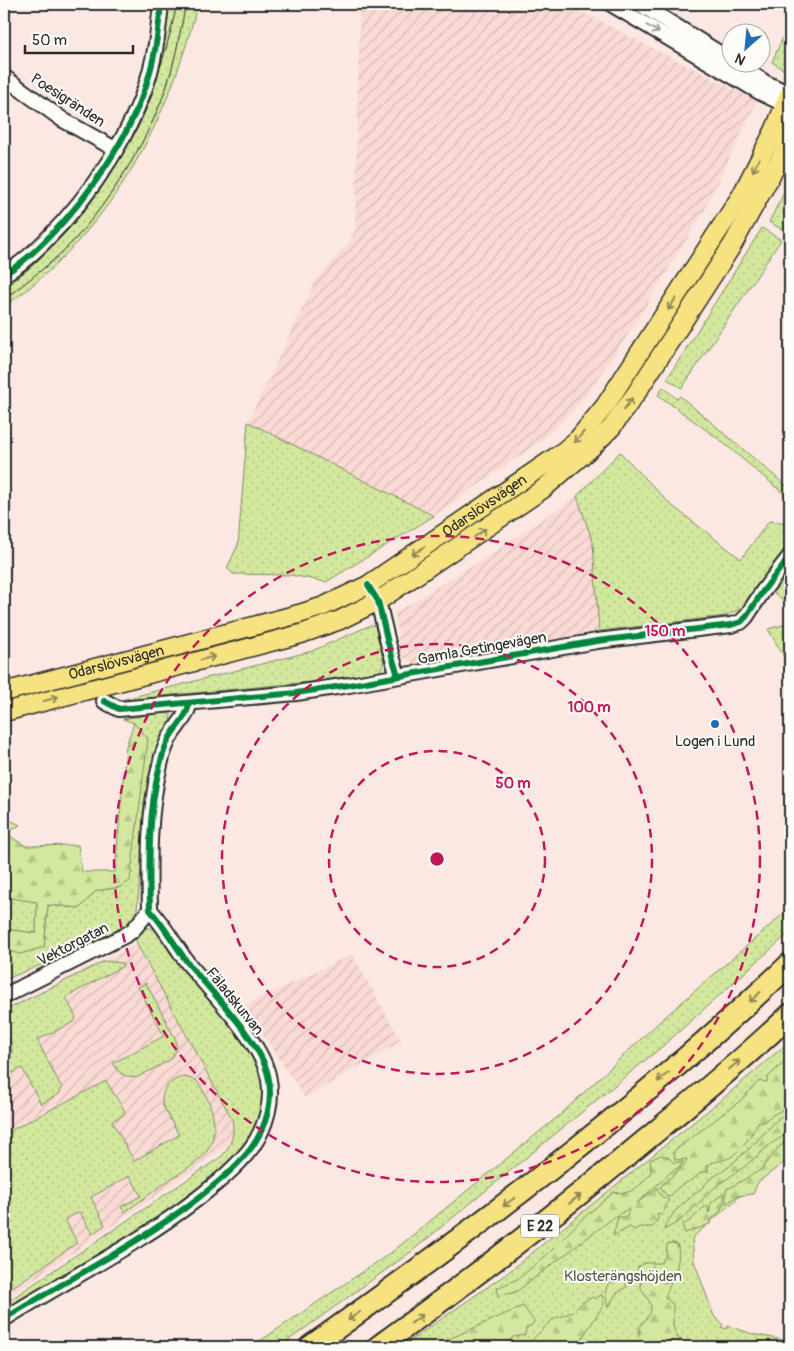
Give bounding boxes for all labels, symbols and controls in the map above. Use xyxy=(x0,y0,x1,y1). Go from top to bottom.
scale bar xyxy=(25,22,132,54)
north arrow xyxy=(722,22,772,72)
one-way arrow xyxy=(646,24,660,34)
text: 50 m xyxy=(32,31,67,50)
text: N xyxy=(732,49,748,69)
street label: Poesigränden xyxy=(27,69,108,131)
one-way arrow xyxy=(751,157,761,172)
one-way arrow xyxy=(666,296,676,310)
one-way arrow xyxy=(623,398,633,412)
one-way arrow xyxy=(573,430,585,443)
street label: Odarslövsvägen xyxy=(439,470,531,542)
one-way arrow xyxy=(473,528,487,538)
one-way arrow xyxy=(411,546,425,556)
text: 150 m xyxy=(645,622,685,641)
street label: Gamla Getingevägen xyxy=(416,628,548,669)
street label: Odarslövsvägen xyxy=(66,641,166,685)
one-way arrow xyxy=(200,653,216,662)
one-way arrow xyxy=(42,694,58,703)
text: 100 m xyxy=(568,698,610,717)
marker: Logen i Lund xyxy=(709,718,721,730)
place label: Logen i Lund xyxy=(675,732,755,751)
text: 50 m xyxy=(496,774,530,793)
centre of rings xyxy=(428,850,446,868)
street label: Vektorgatan xyxy=(35,918,112,970)
street label: Fäladskurvan xyxy=(202,964,268,1039)
one-way arrow xyxy=(748,991,761,1003)
one-way arrow xyxy=(727,1060,740,1071)
one-way arrow xyxy=(656,1072,669,1083)
one-way arrow xyxy=(568,1194,581,1205)
one-way arrow xyxy=(502,1197,516,1207)
road number: E 22 xyxy=(521,1214,559,1238)
park label: Klosterängshöjden xyxy=(564,1267,682,1286)
one-way arrow xyxy=(347,1311,361,1321)
one-way arrow xyxy=(410,1314,424,1324)

